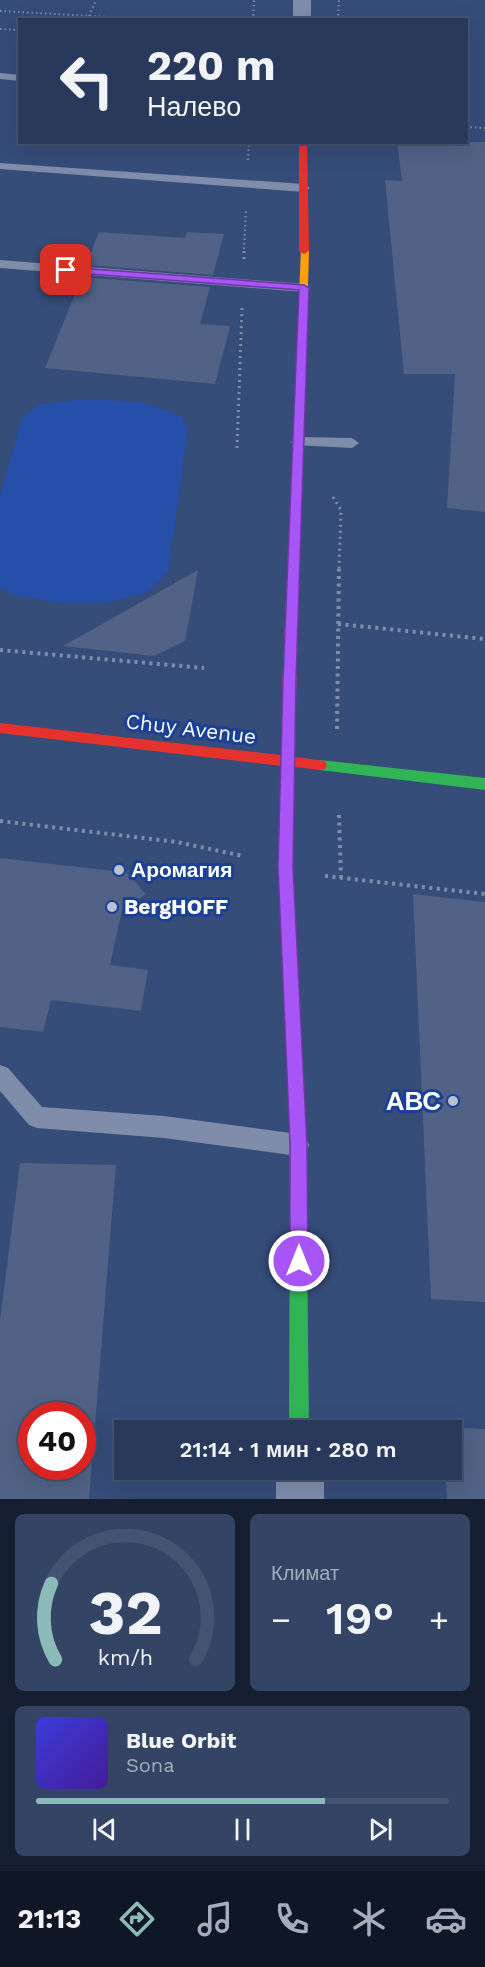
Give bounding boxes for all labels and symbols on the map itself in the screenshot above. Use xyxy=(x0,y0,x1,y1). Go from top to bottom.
pin xyxy=(40,244,91,295)
street label: Chuy Avenue xyxy=(124,708,258,749)
place label: Аромагия xyxy=(131,857,232,882)
marker: Аромагия xyxy=(112,863,126,877)
place label: BergHOFF xyxy=(124,894,228,919)
marker: BergHOFF xyxy=(105,900,119,914)
place label: АВС xyxy=(386,1086,441,1116)
marker: АВС xyxy=(446,1094,460,1108)
position arrow xyxy=(267,1229,331,1293)
speed limit sign: 40 xyxy=(18,1402,96,1480)

